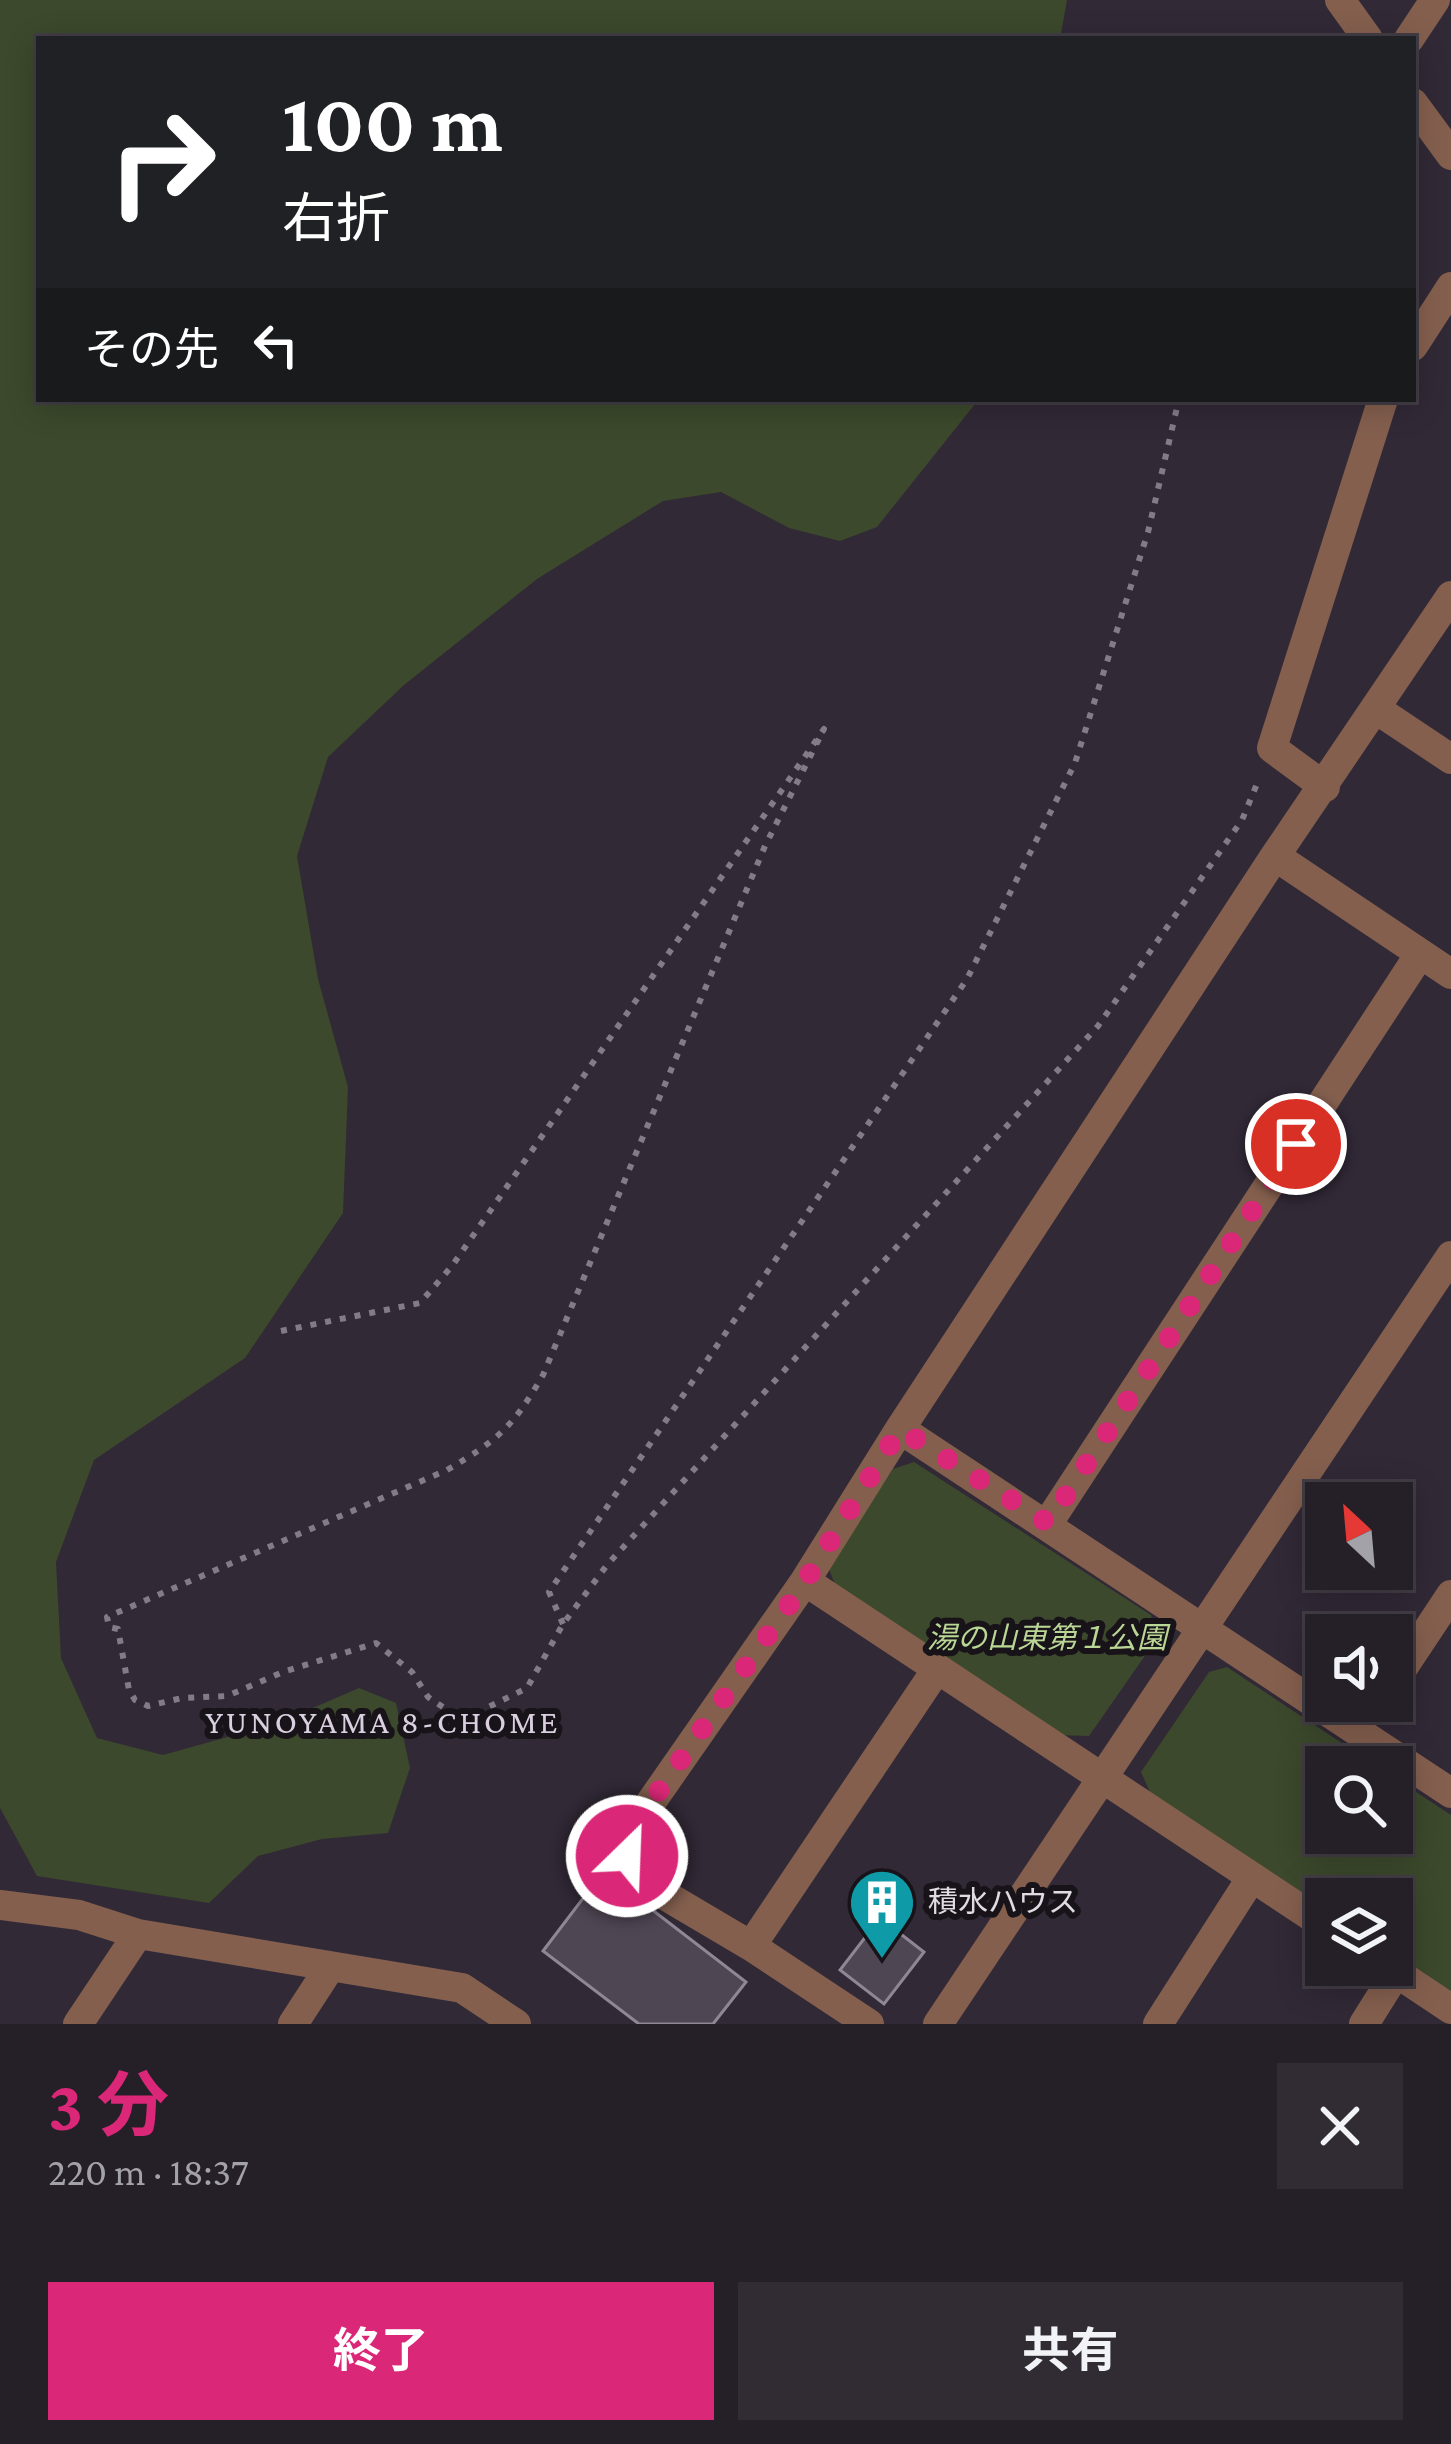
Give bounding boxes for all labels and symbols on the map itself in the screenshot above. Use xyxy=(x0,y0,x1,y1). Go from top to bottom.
pin xyxy=(1245,1093,1347,1195)
north arrow xyxy=(1305,1482,1413,1590)
park label: 湯の山東第１公園 xyxy=(927,1621,1171,1654)
district label: YUNOYAMA 8-CHOME xyxy=(205,1703,561,1740)
position arrow xyxy=(564,1793,690,1919)
building icon: 積水ハウス xyxy=(847,1867,917,1961)
place label: 積水ハウス xyxy=(928,1885,1078,1918)

